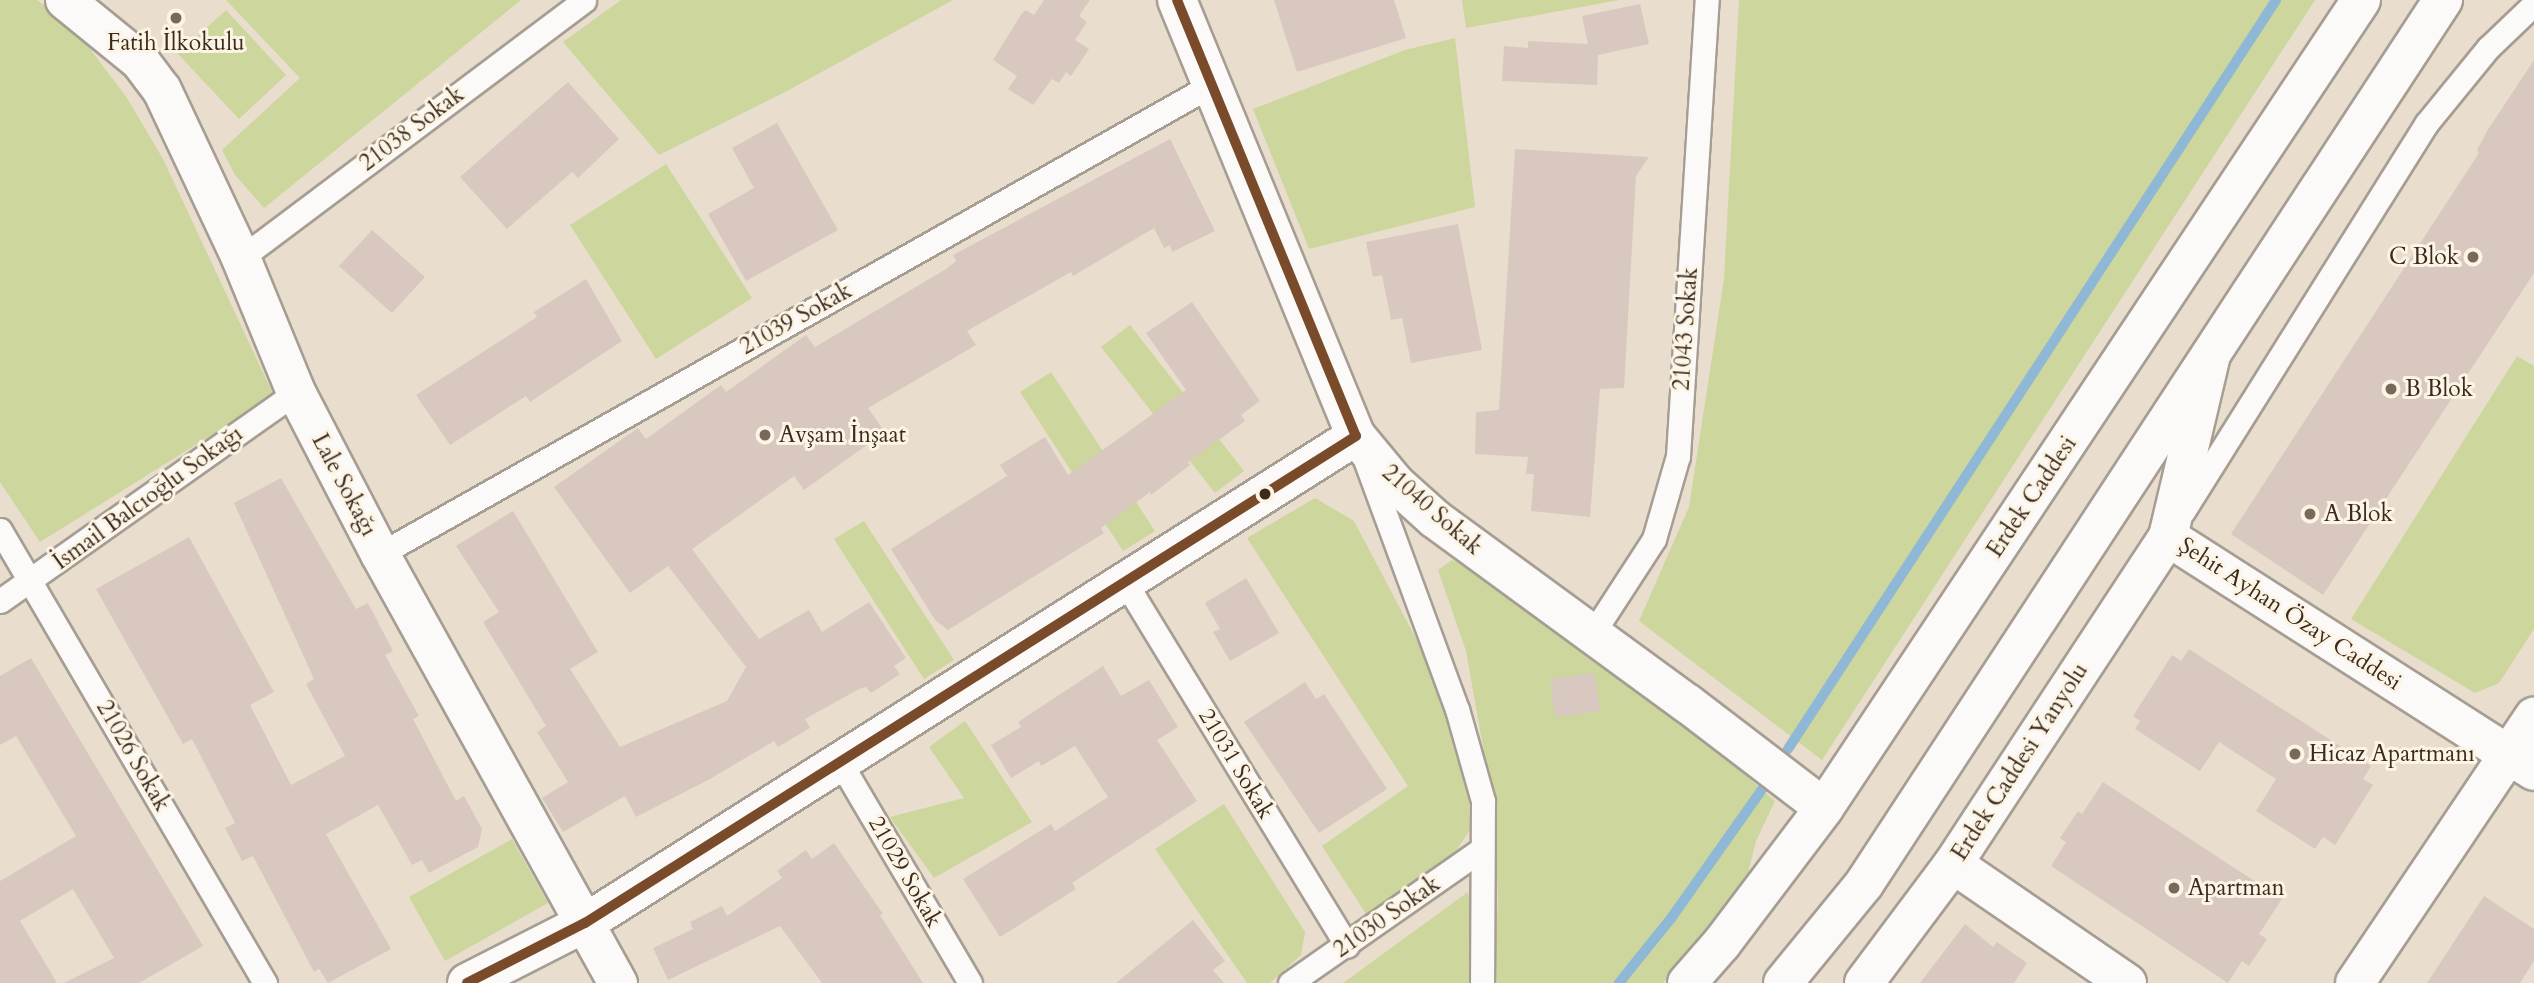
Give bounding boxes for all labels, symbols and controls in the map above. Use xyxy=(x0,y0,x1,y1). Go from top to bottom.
marker: Fatih İlkokulu xyxy=(168,10,184,26)
place label: Fatih İlkokulu xyxy=(107,29,245,57)
street label: 21038 Sokak xyxy=(354,81,470,177)
place label: C Blok xyxy=(2389,243,2459,271)
marker: C Blok xyxy=(2465,249,2481,265)
street label: 21043 Sokak xyxy=(1668,266,1704,392)
street label: 21039 Sokak xyxy=(735,277,857,361)
place label: B Blok xyxy=(2405,375,2473,403)
marker: B Blok xyxy=(2383,381,2399,397)
street label: İsmail Balcıoğlu Sokağı xyxy=(48,420,248,576)
place label: Avşam İnşaat xyxy=(779,421,906,449)
marker: Avşam İnşaat xyxy=(757,427,773,443)
street label: Lale Sokağı xyxy=(306,429,382,541)
street label: Erdek Caddesi xyxy=(1981,431,2083,563)
street label: 21040 Sokak xyxy=(1376,459,1488,561)
unlabelled marker xyxy=(1258,487,1272,501)
place label: A Blok xyxy=(2324,500,2393,528)
marker: A Blok xyxy=(2302,506,2318,522)
street label: Şehit Ayhan Özay Caddesi xyxy=(2174,532,2406,696)
street label: Erdek Caddesi Yanyolu xyxy=(1946,658,2094,866)
street label: 21026 Sokak xyxy=(90,696,176,816)
street label: 21031 Sokak xyxy=(1192,704,1280,824)
place label: Hicaz Apartmanı xyxy=(2309,740,2475,768)
marker: Hicaz Apartmanı xyxy=(2287,746,2303,762)
street label: 21029 Sokak xyxy=(862,812,948,932)
street label: 21030 Sokak xyxy=(1328,870,1446,964)
place label: Apartman xyxy=(2188,874,2285,902)
marker: Apartman xyxy=(2166,880,2182,896)

